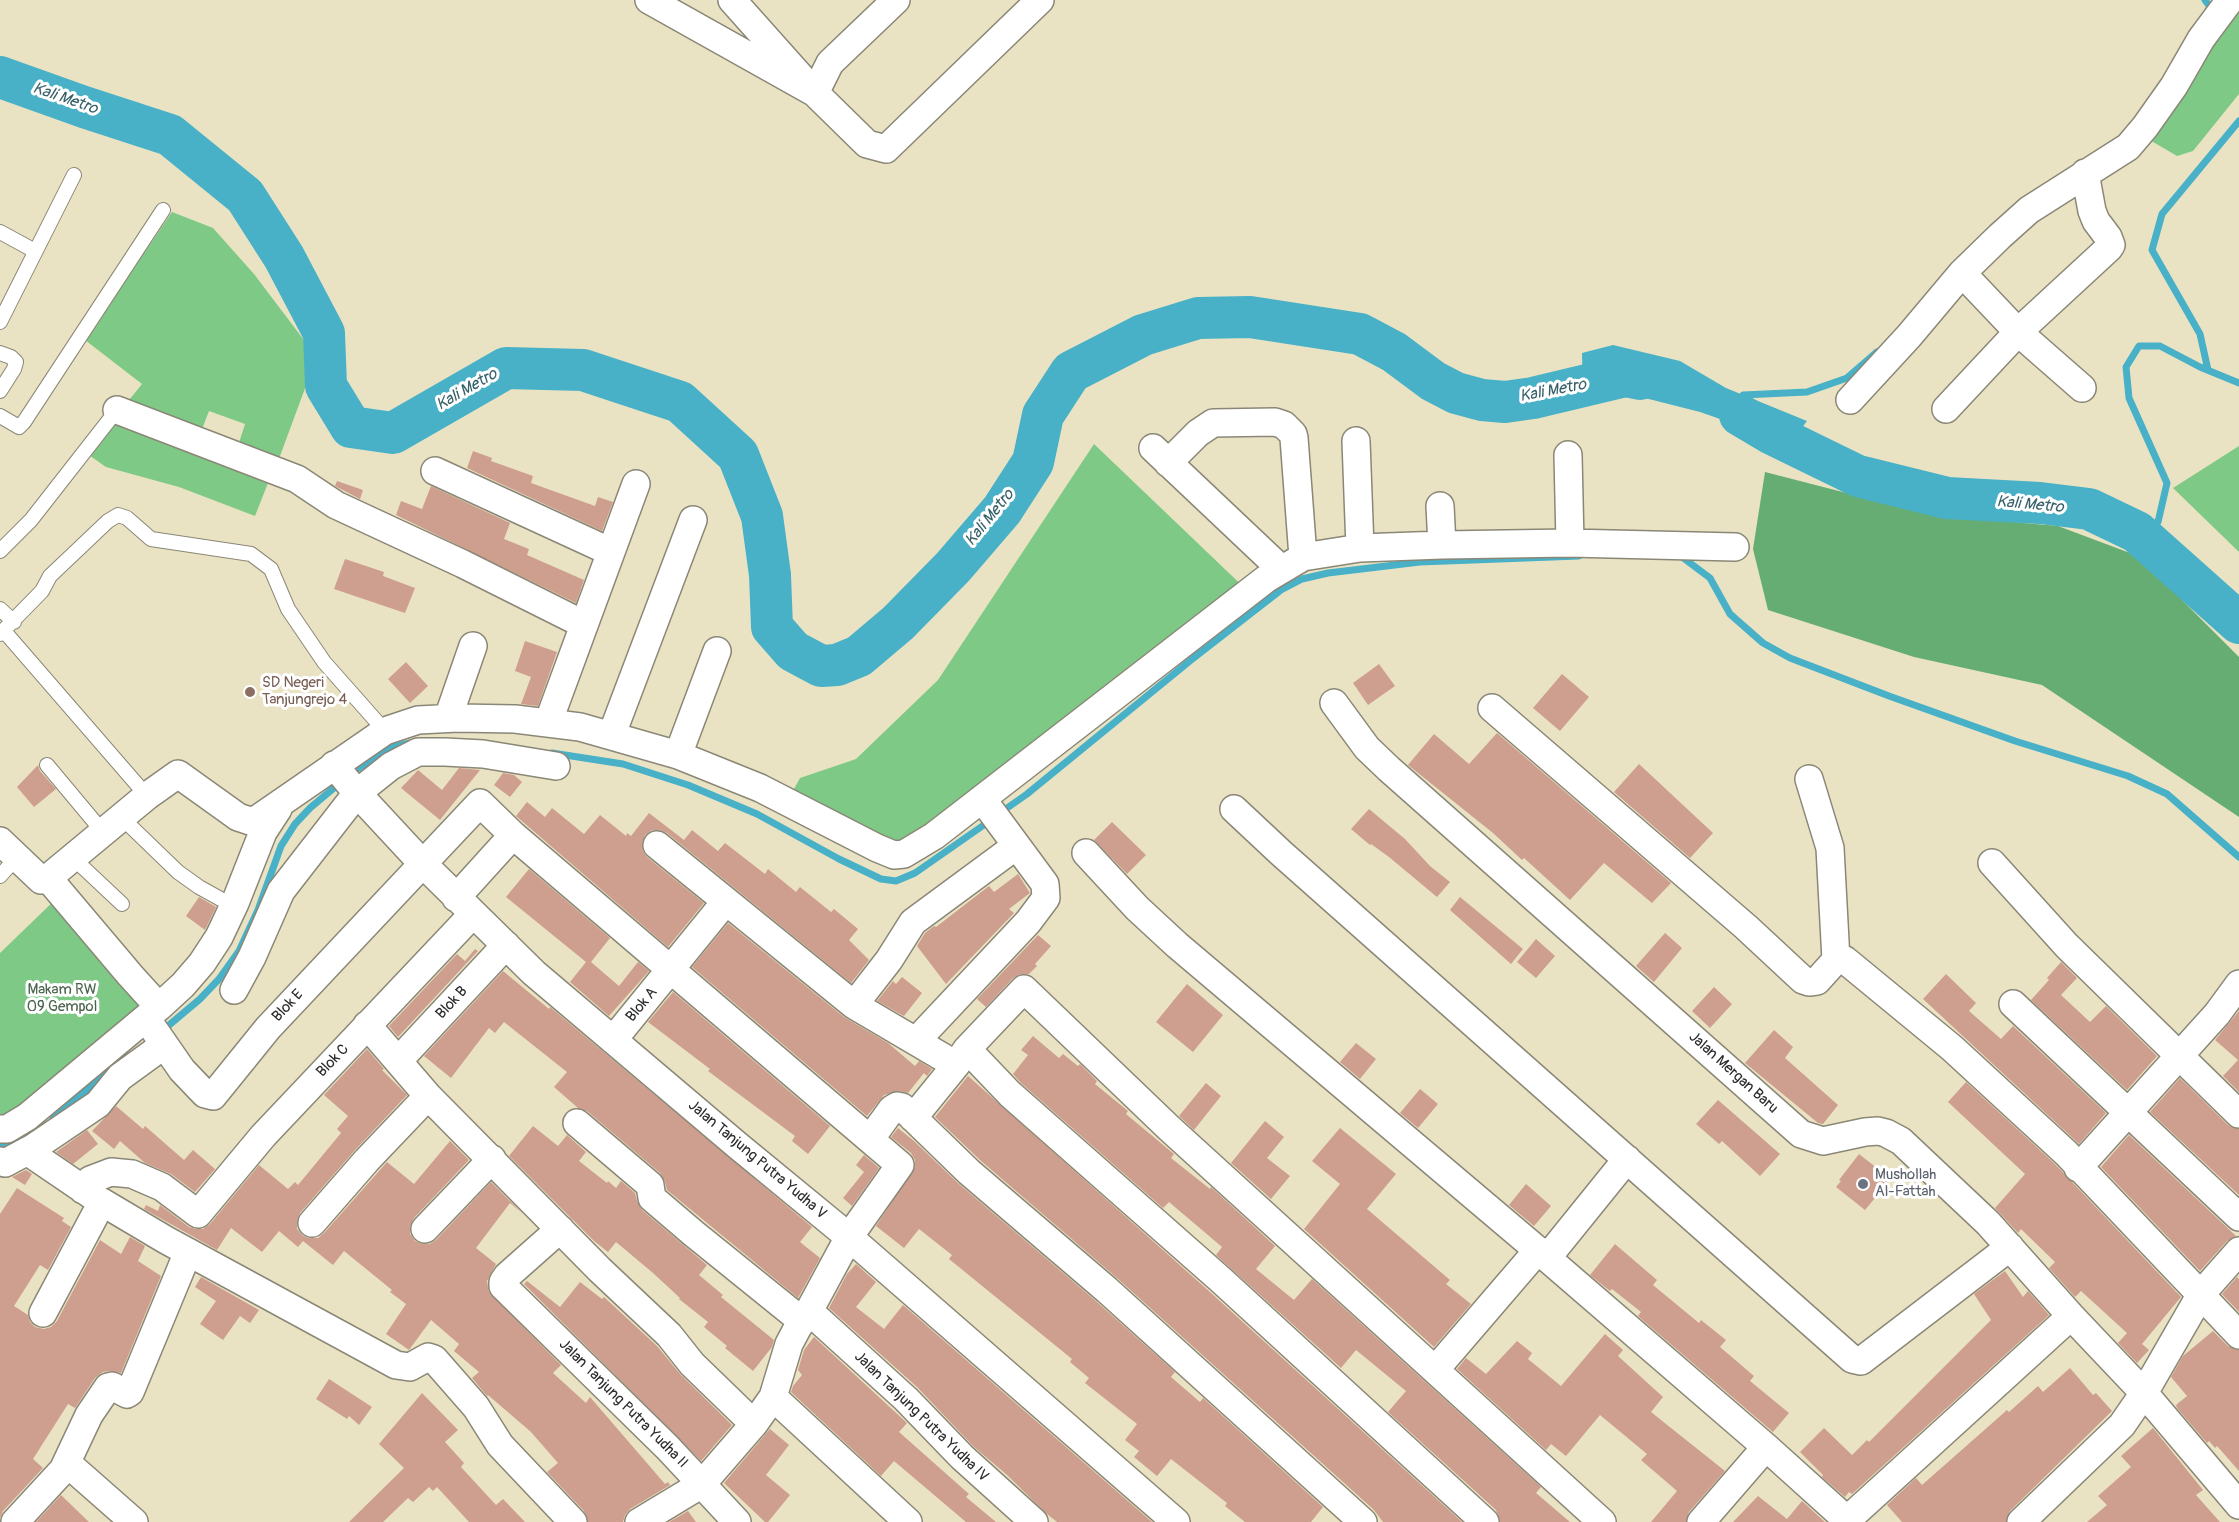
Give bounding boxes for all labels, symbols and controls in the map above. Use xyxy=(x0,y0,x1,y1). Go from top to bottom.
water label: Kali Metro xyxy=(30,79,100,119)
water label: Kali Metro xyxy=(433,365,501,415)
water label: Kali Metro xyxy=(1518,375,1588,407)
water label: Kali Metro xyxy=(961,486,1019,550)
water label: Kali Metro xyxy=(1996,493,2064,517)
place label: SD Negeri Tanjungrejo 4 xyxy=(262,674,347,709)
marker: SD Negeri Tanjungrejo 4 xyxy=(243,685,257,699)
park label: Makam RW 09 Gempol xyxy=(27,981,97,1016)
street label: Blok B xyxy=(432,983,472,1023)
street label: Blok A xyxy=(622,984,662,1026)
street label: Blok E xyxy=(269,986,307,1026)
street label: Jalan Mergan Baru xyxy=(1685,1028,1781,1118)
street label: Blok C xyxy=(313,1041,353,1081)
street label: Jalan Tanjung Putra Yudha V xyxy=(684,1097,830,1223)
place label: Mushollah Al-Fattah xyxy=(1875,1166,1936,1201)
marker: Mushollah Al-Fattah xyxy=(1856,1177,1870,1191)
street label: Jalan Tanjung Putra Yudha II xyxy=(555,1336,691,1472)
street label: Jalan Tanjung Putra Yudha IV xyxy=(850,1348,992,1486)

